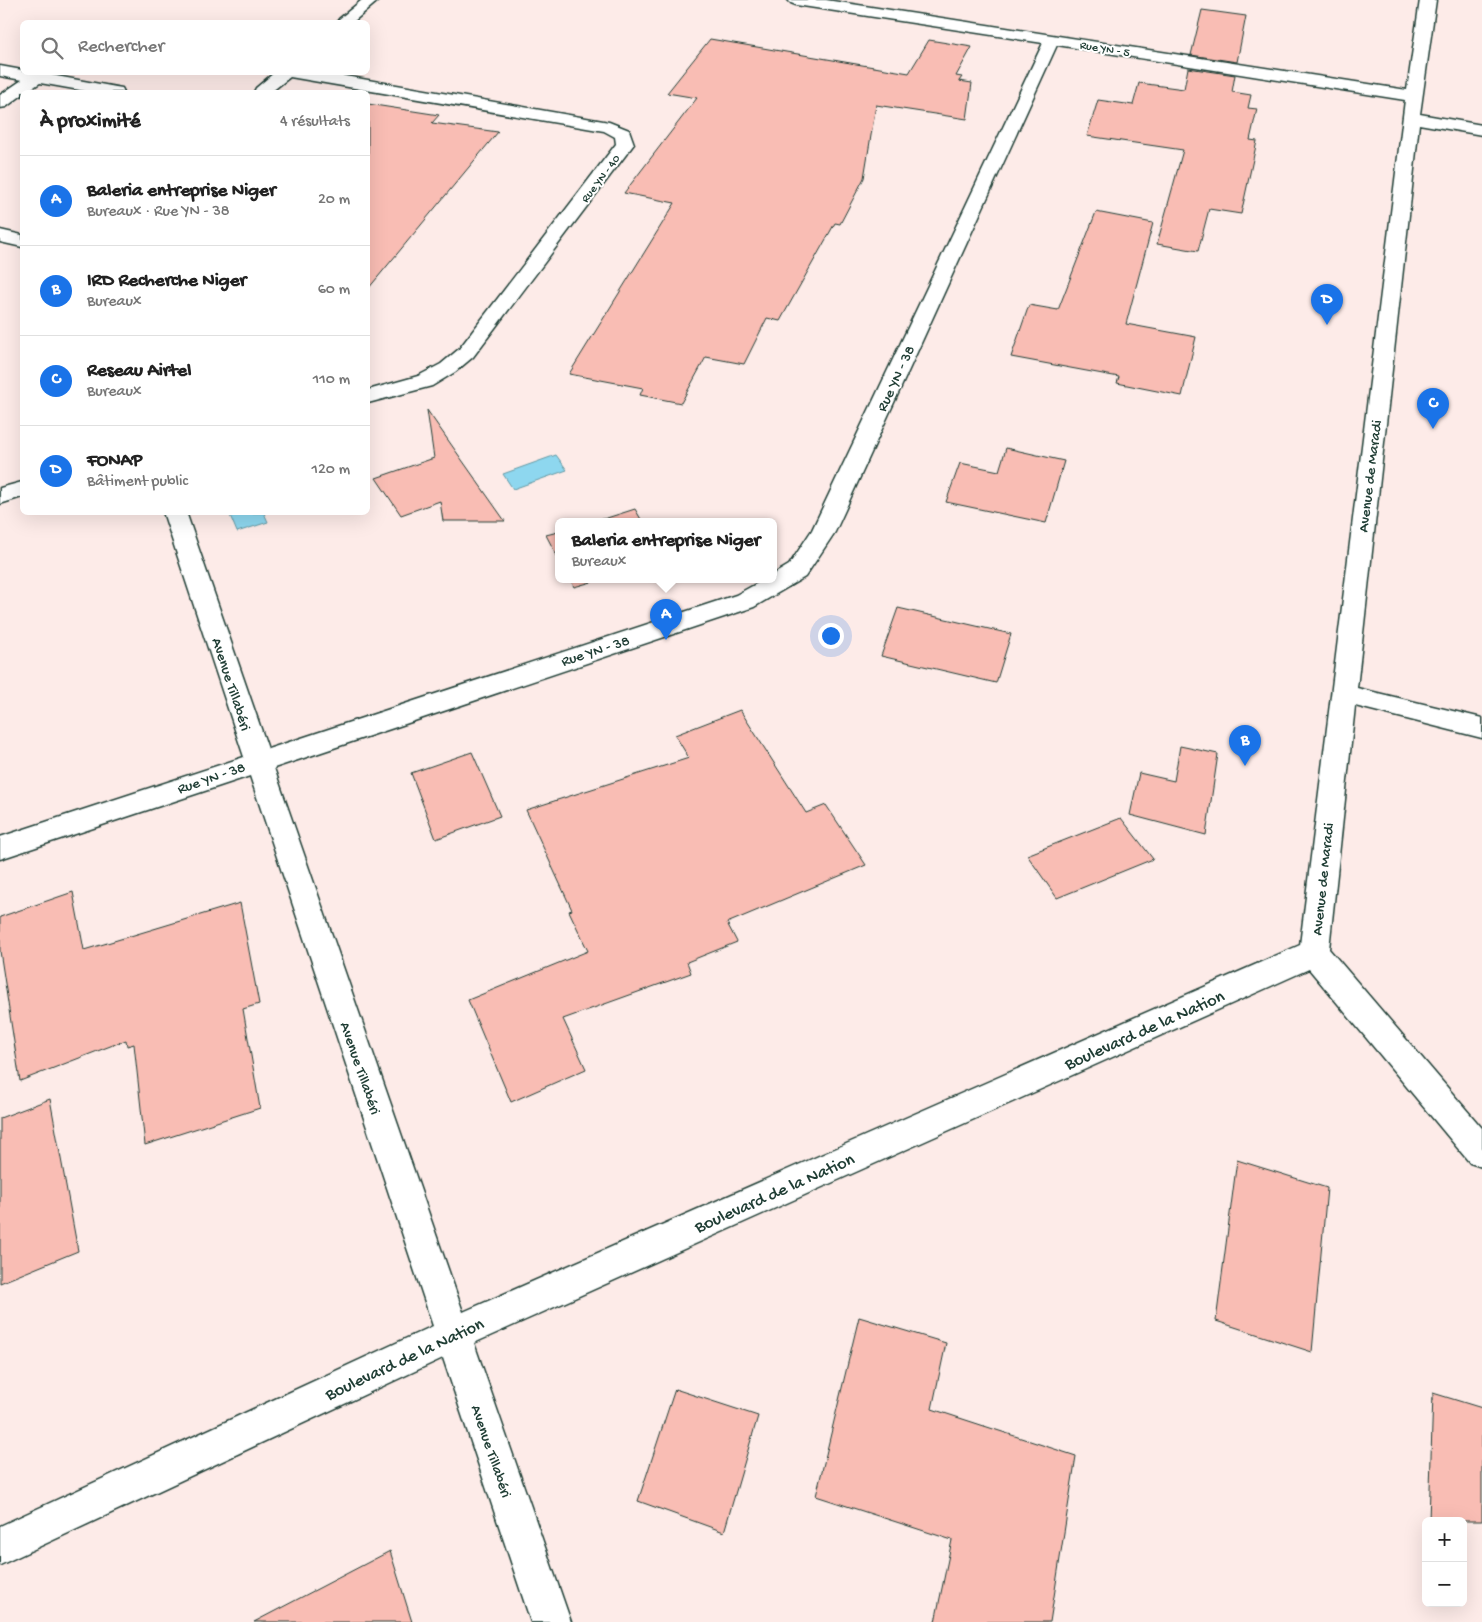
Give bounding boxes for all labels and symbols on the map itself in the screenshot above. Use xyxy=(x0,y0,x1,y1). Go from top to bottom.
street label: Rue YN - 5 xyxy=(1079,39,1131,61)
street label: Rue YN - 40 xyxy=(579,152,624,206)
pin: D xyxy=(1311,284,1343,325)
street label: Rue YN - 38 xyxy=(874,343,920,415)
pin: C xyxy=(1417,388,1449,429)
street label: Avenue de Maradi xyxy=(1355,419,1387,534)
pin: A xyxy=(650,599,682,640)
your location xyxy=(818,623,844,649)
street label: Rue YN - 38 xyxy=(559,632,632,671)
street label: Avenue Tillabéri xyxy=(207,636,254,733)
pin: B xyxy=(1229,725,1261,766)
street label: Rue YN - 38 xyxy=(175,759,248,799)
street label: Avenue de Maradi xyxy=(1309,822,1339,936)
street label: Boulevard de la Nation xyxy=(1061,986,1229,1076)
street label: Avenue Tillabéri xyxy=(335,1020,383,1117)
street label: Boulevard de la Nation xyxy=(691,1149,859,1239)
street label: Boulevard de la Nation xyxy=(322,1314,488,1407)
street label: Avenue Tillabéri xyxy=(466,1403,514,1500)

